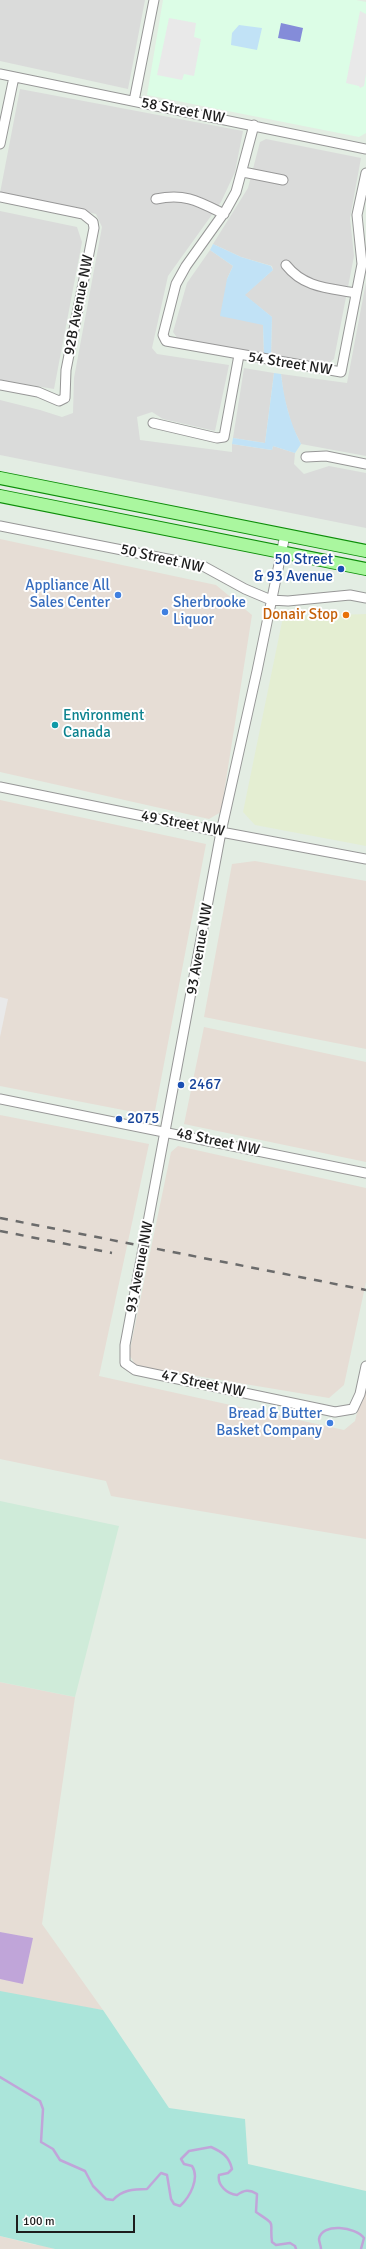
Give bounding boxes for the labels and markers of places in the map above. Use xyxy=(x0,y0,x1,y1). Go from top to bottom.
place label: 50 Street & 93 Avenue xyxy=(254,551,333,586)
marker: 50 Street & 93 Avenue xyxy=(336,564,346,574)
place label: Appliance All Sales Center xyxy=(25,577,110,612)
marker: Appliance All Sales Center xyxy=(113,590,123,600)
place label: Sherbrooke Liquor xyxy=(173,594,246,629)
place label: Donair Stop xyxy=(263,606,338,624)
marker: Sherbrooke Liquor xyxy=(160,607,170,617)
marker: Donair Stop xyxy=(341,610,351,620)
place label: Environment Canada xyxy=(63,707,144,742)
marker: Environment Canada xyxy=(50,720,60,730)
place label: 2467 xyxy=(189,1076,221,1094)
marker: 2467 xyxy=(176,1080,186,1090)
place label: 2075 xyxy=(127,1110,159,1128)
marker: 2075 xyxy=(114,1114,124,1124)
place label: Bread & Butter Basket Company xyxy=(216,1405,322,1440)
marker: Bread & Butter Basket Company xyxy=(325,1418,335,1428)

